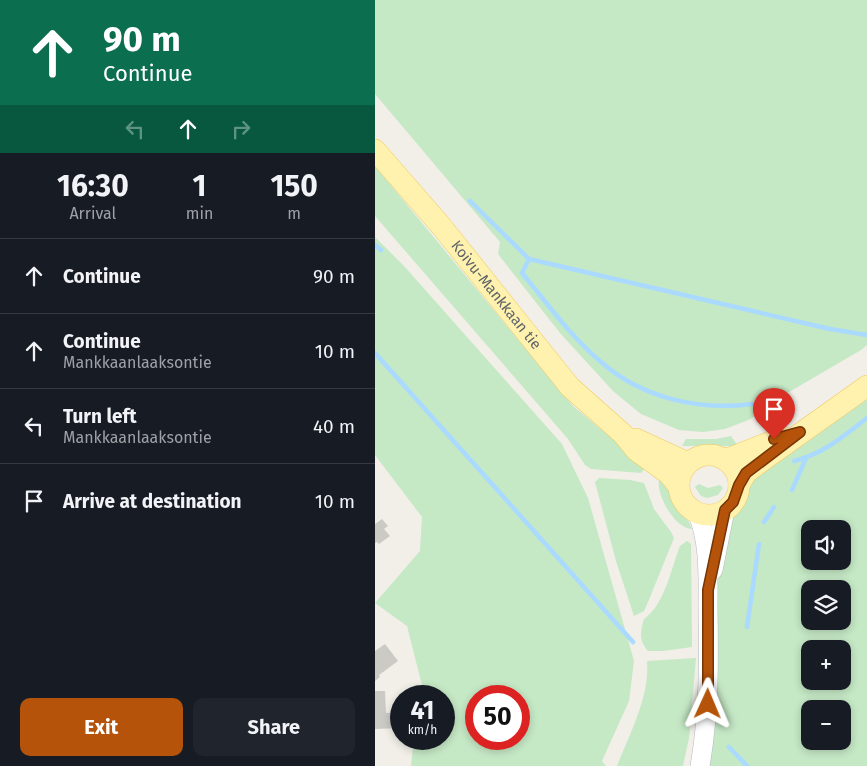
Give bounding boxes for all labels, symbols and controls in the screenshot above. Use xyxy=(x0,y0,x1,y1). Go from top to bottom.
text: 90 m xyxy=(103,18,181,60)
icon: ahead xyxy=(20,20,85,85)
text: Continue xyxy=(103,60,192,87)
icon: left xyxy=(121,115,149,143)
icon: ahead xyxy=(174,115,202,143)
icon: right xyxy=(227,115,255,143)
text: 16:30 xyxy=(57,168,129,204)
text: 1 xyxy=(193,168,207,204)
text: 150 xyxy=(270,168,318,204)
text: Arrival xyxy=(69,204,116,223)
text: min xyxy=(186,204,213,223)
text: m xyxy=(287,204,301,223)
street label: Koivu-Mankkaan tie xyxy=(447,237,545,353)
icon: ahead xyxy=(20,262,48,290)
text: Continue xyxy=(63,265,141,288)
text: 90 m xyxy=(313,265,355,288)
text: Continue xyxy=(63,330,141,353)
icon: ahead xyxy=(20,337,48,365)
text: 10 m xyxy=(315,340,355,363)
text: Mankkaanlaaksontie xyxy=(63,353,212,372)
pin xyxy=(753,388,795,439)
icon: arrive xyxy=(760,395,788,423)
text: Turn left xyxy=(63,405,137,428)
icon: left xyxy=(20,412,48,440)
text: 40 m xyxy=(313,415,355,438)
text: Mankkaanlaaksontie xyxy=(63,428,212,447)
icon: arrive xyxy=(20,487,48,515)
text: Arrive at destination xyxy=(63,490,242,513)
text: 10 m xyxy=(315,490,355,513)
map controls xyxy=(801,520,851,750)
button: sound xyxy=(801,520,851,570)
button: layers xyxy=(801,580,851,630)
button: + xyxy=(801,640,851,690)
position arrow xyxy=(681,677,733,729)
speed limit sign: 50 xyxy=(465,685,530,750)
text: 41 xyxy=(411,696,434,726)
button: Exit xyxy=(20,698,183,756)
button: Share xyxy=(193,698,355,756)
button: − xyxy=(801,700,851,750)
text: km/h xyxy=(408,723,437,737)

